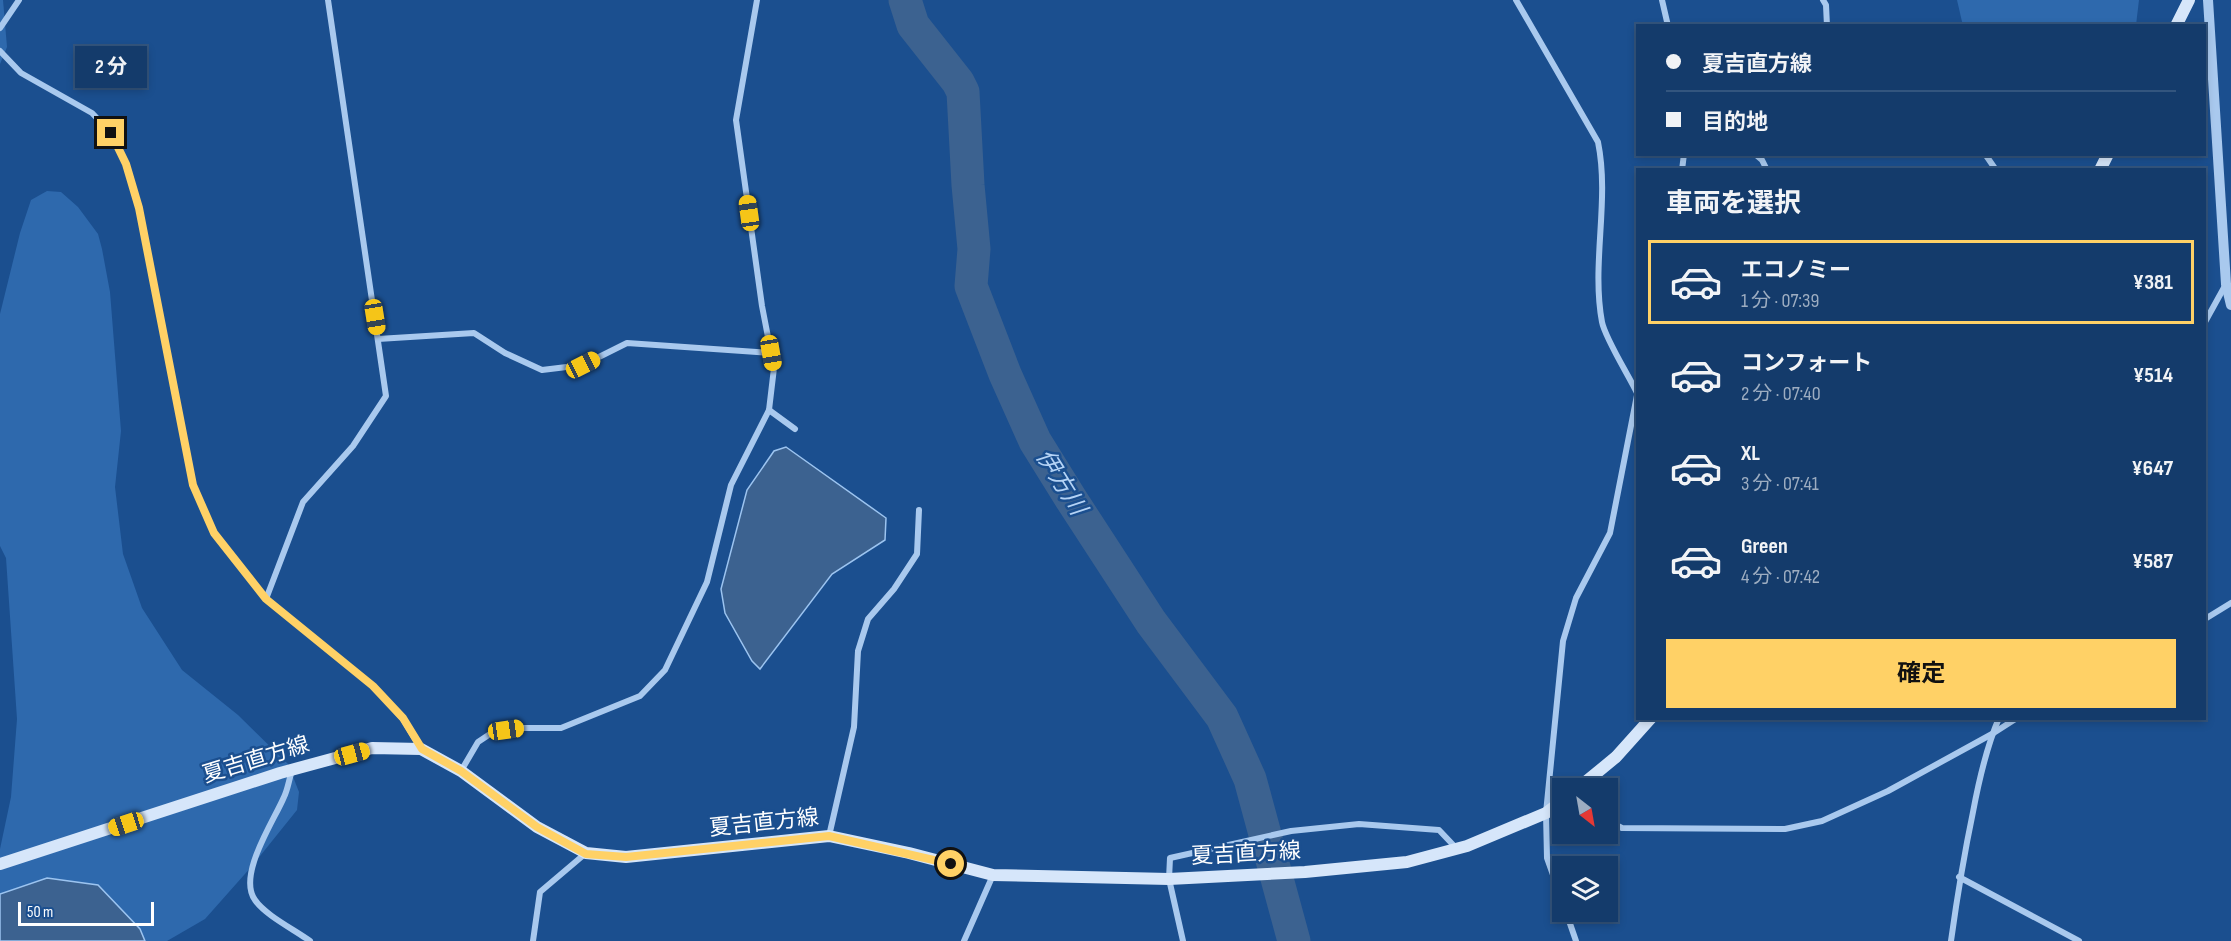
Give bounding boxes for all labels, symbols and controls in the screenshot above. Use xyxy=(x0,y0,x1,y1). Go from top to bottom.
callout: 2 分 xyxy=(75,46,147,88)
text: 夏吉直方線 xyxy=(1702,51,1812,78)
text: 2 分 xyxy=(95,55,127,79)
text: 目的地 xyxy=(1702,109,1768,136)
route end xyxy=(97,119,124,146)
text: 車両を選択 xyxy=(1666,188,1801,220)
car xyxy=(738,194,760,232)
icon: car xyxy=(1669,255,1723,309)
text: エコノミー xyxy=(1741,257,1851,284)
text: ¥381 xyxy=(2133,269,2173,296)
text: 1 分 · 07:39 xyxy=(1741,289,1819,313)
car xyxy=(363,298,387,336)
car xyxy=(759,334,783,372)
icon: car xyxy=(1669,348,1723,402)
car xyxy=(563,349,603,381)
text: コンフォート xyxy=(1741,350,1872,377)
text: ¥514 xyxy=(2133,362,2173,389)
text: 2 分 · 07:40 xyxy=(1741,382,1821,406)
text: XL xyxy=(1741,440,1760,467)
icon: car xyxy=(1669,441,1723,495)
water label: 伊方川 xyxy=(1030,444,1094,523)
text: ¥647 xyxy=(2132,455,2173,482)
text: 3 分 · 07:41 xyxy=(1741,472,1819,496)
text: Green xyxy=(1741,533,1788,560)
icon: car xyxy=(1669,534,1723,588)
text: ¥587 xyxy=(2132,548,2173,575)
text: 4 分 · 07:42 xyxy=(1741,565,1820,589)
button: 確定 xyxy=(1666,639,2176,708)
car xyxy=(487,719,525,741)
street label: 夏吉直方線 xyxy=(199,731,313,789)
car xyxy=(332,741,372,767)
north arrow xyxy=(1552,778,1618,844)
map controls xyxy=(1552,778,1618,922)
street label: 夏吉直方線 xyxy=(708,804,820,842)
car xyxy=(106,810,146,838)
street label: 夏吉直方線 xyxy=(1190,838,1302,870)
route start xyxy=(937,850,964,877)
button: layers xyxy=(1552,856,1618,922)
scale bar xyxy=(18,899,154,926)
text: 50 m xyxy=(27,903,53,922)

